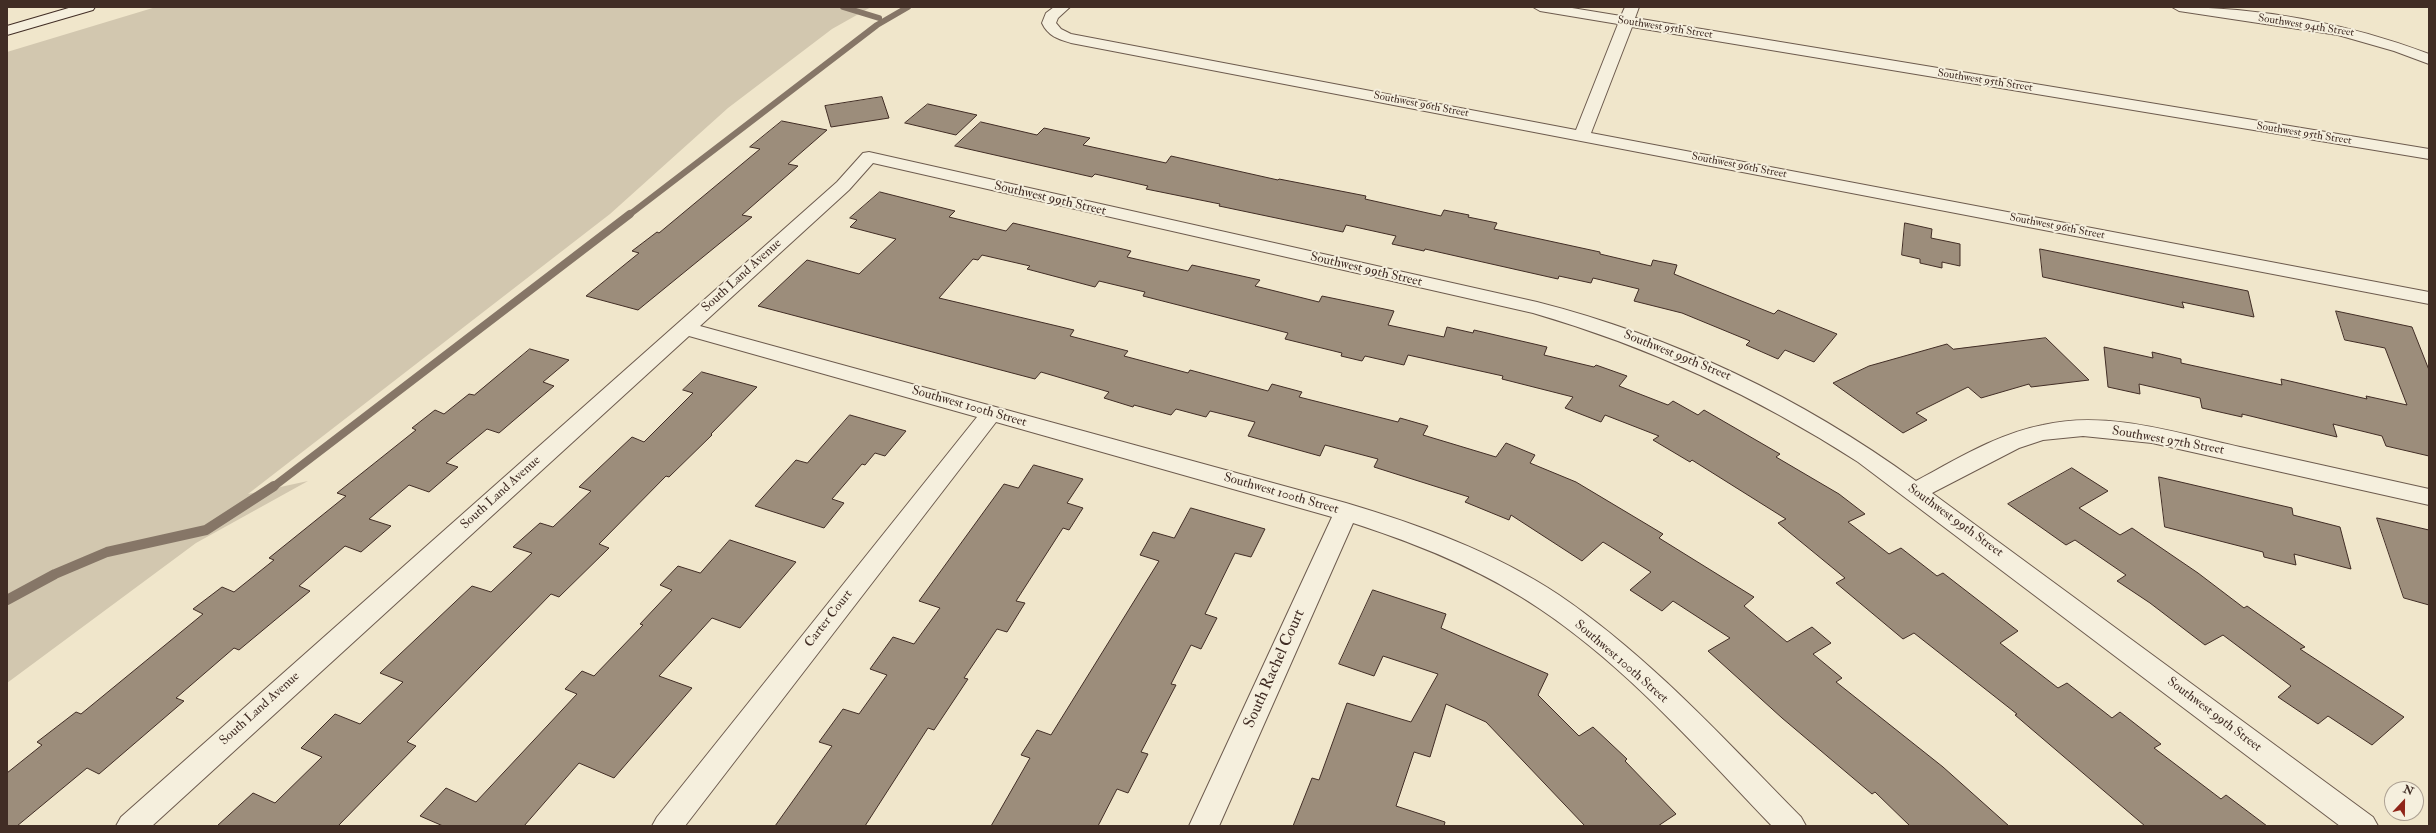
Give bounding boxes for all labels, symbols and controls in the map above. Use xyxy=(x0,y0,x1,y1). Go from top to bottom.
street label: Southwest 94th Street xyxy=(2257,12,2355,40)
street label: Southwest 95th Street xyxy=(1617,14,1713,42)
street label: Southwest 95th Street xyxy=(1937,67,2033,95)
street label: Southwest 96th Street xyxy=(1372,89,1470,121)
street label: Southwest 95th Street xyxy=(2256,120,2352,148)
street label: Southwest 96th Street xyxy=(1690,150,1788,182)
street label: Southwest 99th Street xyxy=(993,179,1107,219)
street label: Southwest 96th Street xyxy=(2008,211,2106,243)
street label: South Land Avenue xyxy=(699,236,785,316)
street label: Southwest 99th Street xyxy=(1309,250,1423,290)
street label: Southwest 99th Street xyxy=(1621,327,1733,385)
street label: Southwest 100th Street xyxy=(910,383,1028,431)
street label: Southwest 97th Street xyxy=(2111,423,2225,459)
street label: South Land Avenue xyxy=(458,453,544,533)
street label: Southwest 100th Street xyxy=(1222,470,1340,518)
street label: Southwest 99th Street xyxy=(1904,481,2006,561)
street label: Carter Court xyxy=(802,587,856,651)
street label: South Rachel Court xyxy=(1240,607,1310,731)
street label: Southwest 100th Street xyxy=(1571,617,1671,707)
street label: South Land Avenue xyxy=(217,669,303,749)
street label: Southwest 99th Street xyxy=(2164,674,2264,756)
north arrow xyxy=(2384,781,2424,821)
text: N xyxy=(2401,782,2415,798)

